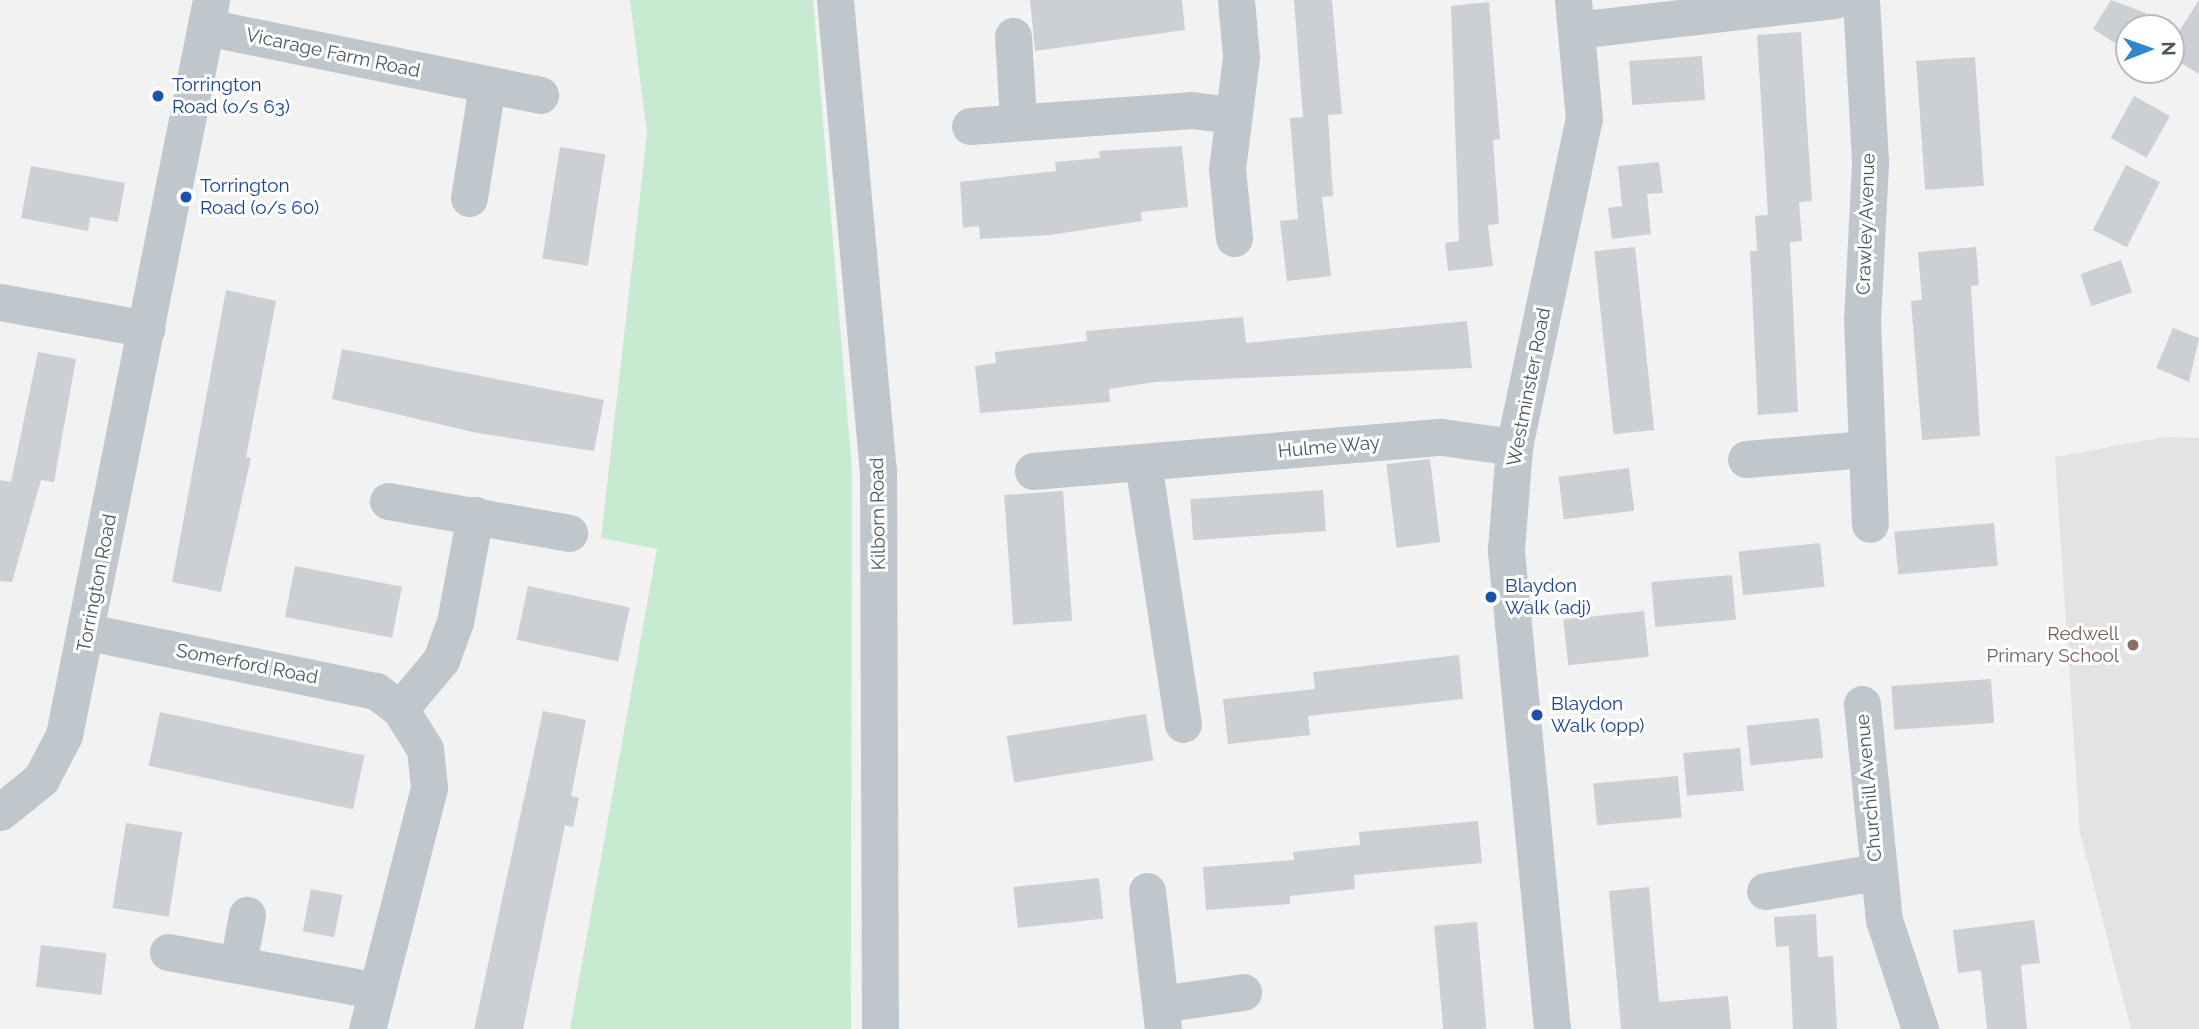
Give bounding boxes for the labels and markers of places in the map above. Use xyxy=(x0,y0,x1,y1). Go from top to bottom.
place label: Torrington Road (o/s 63) xyxy=(172,74,290,118)
marker: Torrington Road (o/s 63) xyxy=(150,88,166,104)
place label: Torrington Road (o/s 60) xyxy=(200,175,319,219)
marker: Torrington Road (o/s 60) xyxy=(178,189,194,205)
place label: Blaydon Walk (adj) xyxy=(1505,575,1591,619)
marker: Blaydon Walk (adj) xyxy=(1483,589,1499,605)
place label: Redwell Primary School xyxy=(1986,623,2119,667)
marker: Redwell Primary School xyxy=(2125,637,2141,653)
place label: Blaydon Walk (opp) xyxy=(1551,693,1644,737)
marker: Blaydon Walk (opp) xyxy=(1529,707,1545,723)

